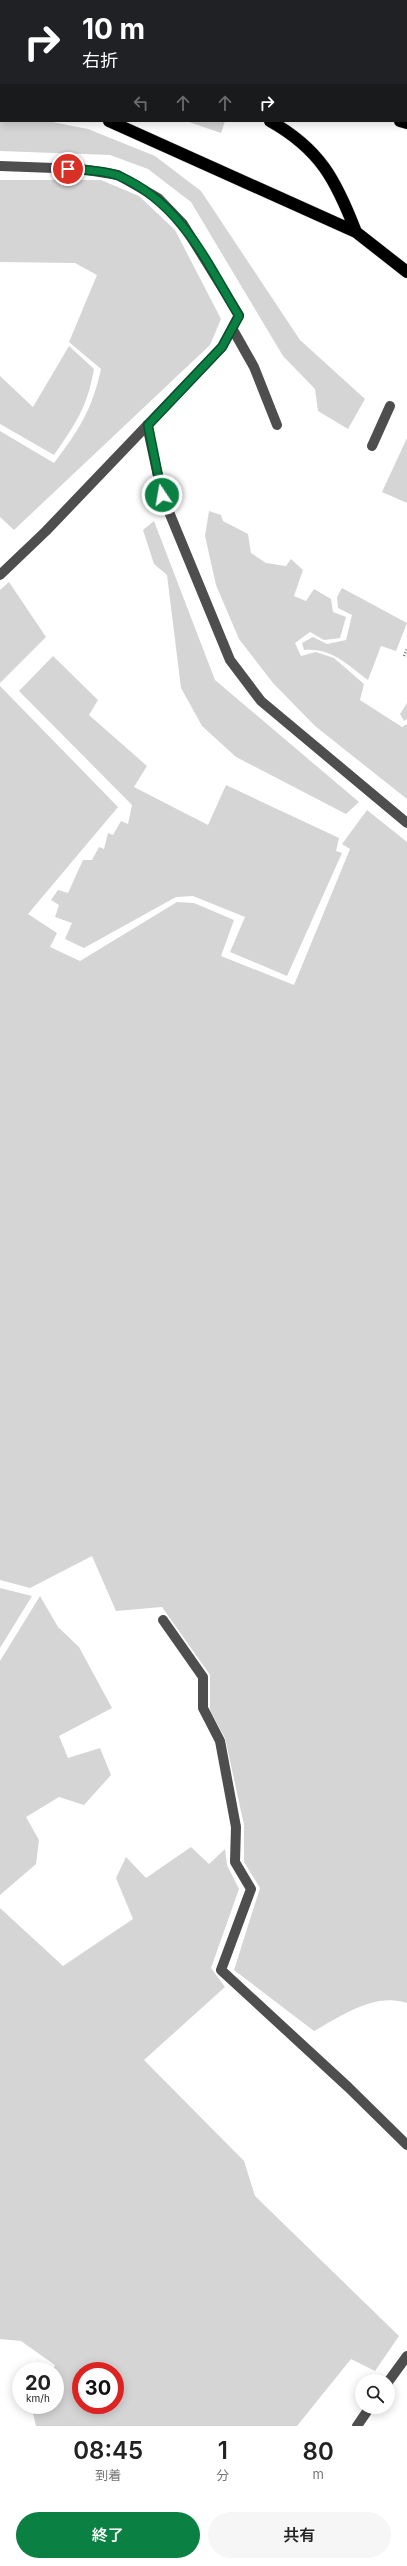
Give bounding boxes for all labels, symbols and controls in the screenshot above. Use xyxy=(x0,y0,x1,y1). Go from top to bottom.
text: 10 m xyxy=(82,12,145,46)
icon: right xyxy=(16,16,68,68)
text: 右折 xyxy=(82,50,118,71)
icon: left xyxy=(130,92,152,114)
icon: ahead xyxy=(172,92,194,114)
icon: ahead xyxy=(214,92,236,114)
icon: right xyxy=(256,92,278,114)
pin xyxy=(51,152,85,186)
icon: arrive xyxy=(57,158,79,180)
position arrow xyxy=(141,474,183,516)
speed limit sign: 30 xyxy=(72,2362,124,2414)
text: 20 xyxy=(25,2371,51,2395)
map controls xyxy=(355,2374,395,2414)
button: search xyxy=(355,2374,395,2414)
text: km/h xyxy=(26,2392,50,2404)
text: 08:45 xyxy=(73,2436,143,2465)
text: 1 xyxy=(218,2436,228,2465)
text: 80 xyxy=(303,2437,334,2466)
text: m xyxy=(312,2466,324,2482)
text: 到着 xyxy=(95,2467,121,2483)
text: 分 xyxy=(216,2467,229,2483)
button: 終了 xyxy=(16,2512,200,2558)
button: 共有 xyxy=(208,2512,391,2558)

